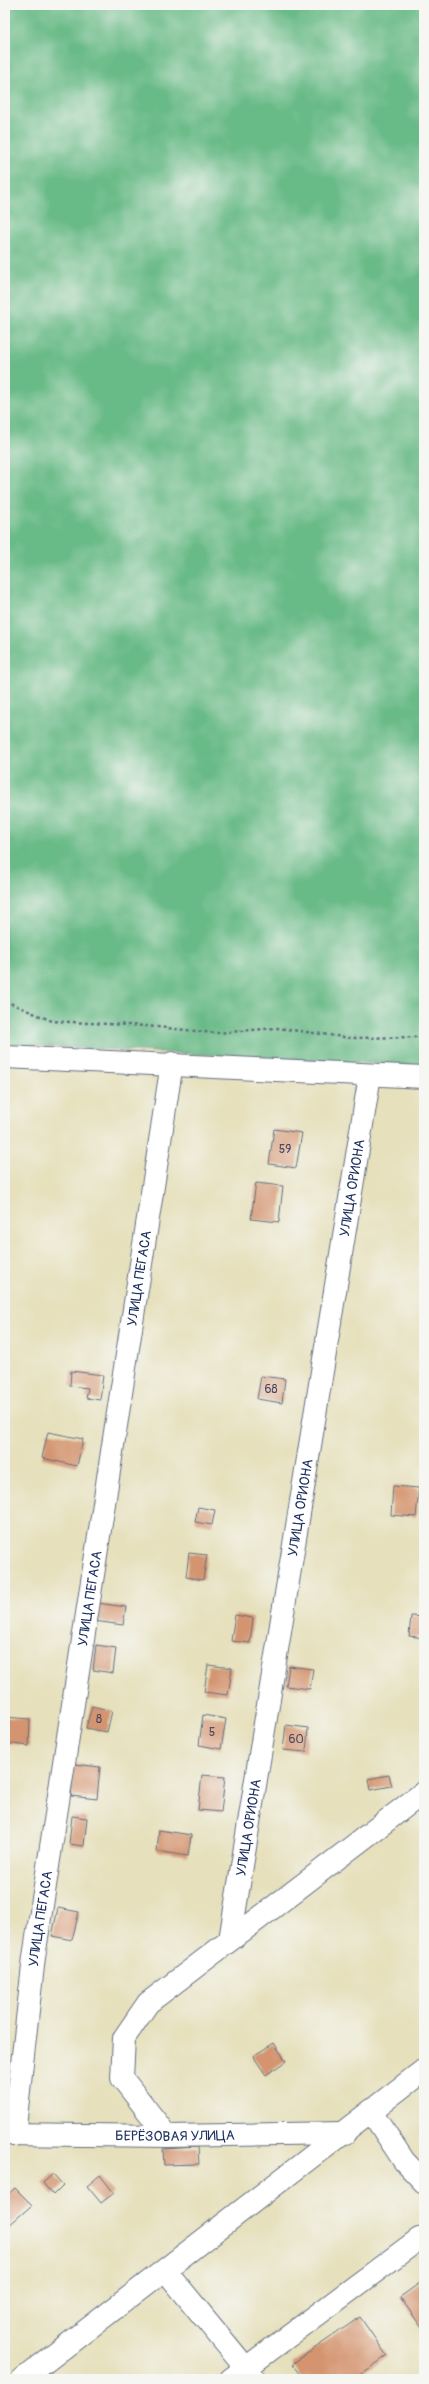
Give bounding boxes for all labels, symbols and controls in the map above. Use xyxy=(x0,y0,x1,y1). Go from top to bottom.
street label: УЛИЦА ОРИОНА xyxy=(336,1138,368,1238)
house number: 59 xyxy=(279,1142,291,1157)
street label: УЛИЦА ПЕГАСА xyxy=(124,1229,155,1327)
house number: 68 xyxy=(264,1382,278,1397)
street label: УЛИЦА ОРИОНА xyxy=(284,1458,317,1558)
street label: УЛИЦА ПЕГАСА xyxy=(74,1549,106,1647)
house number: 8 xyxy=(96,1712,102,1727)
house number: 5 xyxy=(209,1725,215,1740)
house number: 60 xyxy=(288,1732,304,1747)
street label: УЛИЦА ОРИОНА xyxy=(232,1778,265,1877)
street label: УЛИЦА ПЕГАСА xyxy=(25,1870,56,1967)
street label: БЕРЁЗОВАЯ УЛИЦА xyxy=(115,2127,235,2145)

